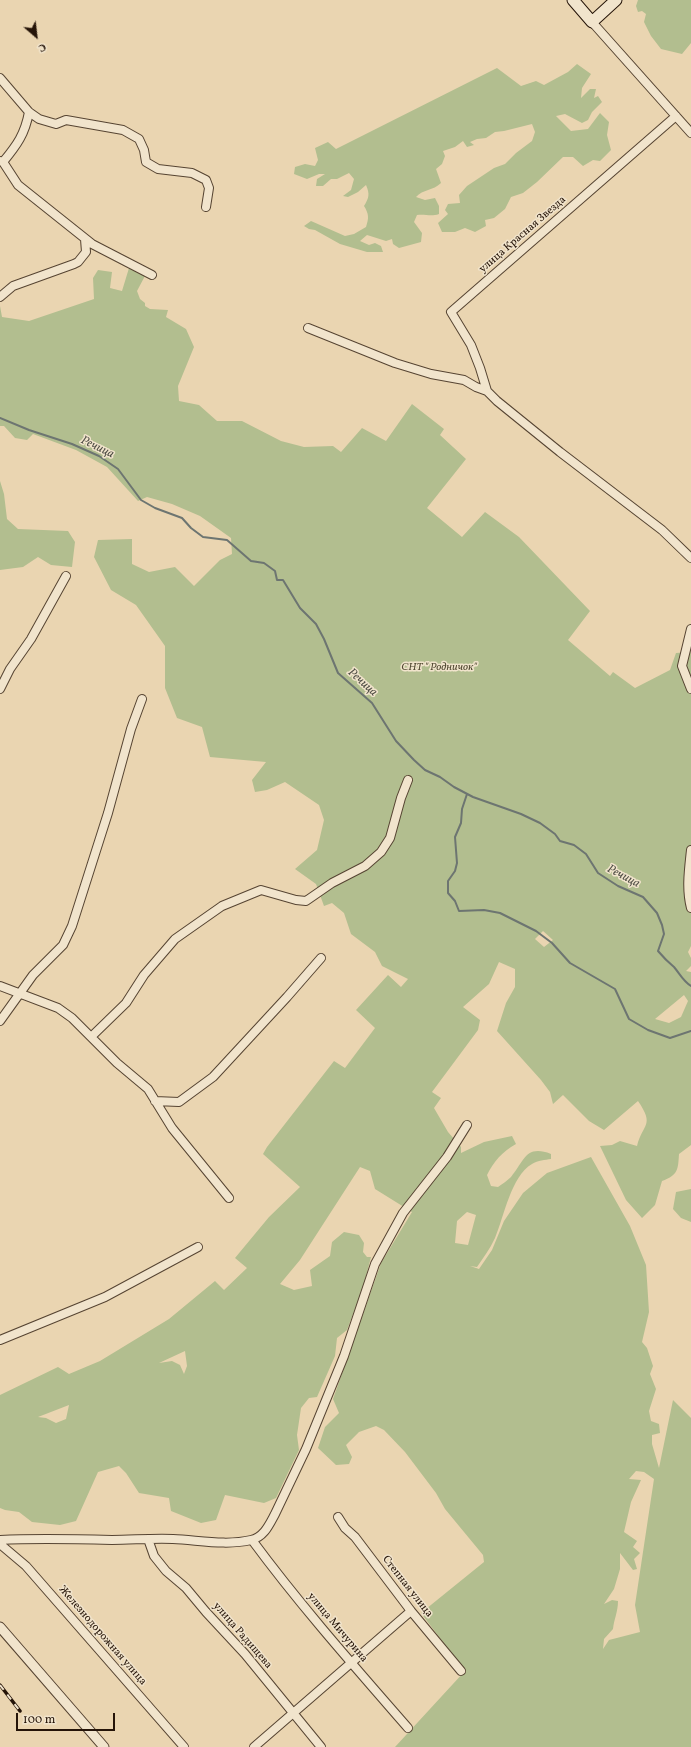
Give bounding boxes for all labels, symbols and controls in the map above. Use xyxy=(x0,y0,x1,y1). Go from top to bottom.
north arrow xyxy=(16,16,56,56)
text: С xyxy=(35,39,49,55)
street label: улица Красная Звезда xyxy=(477,194,569,276)
water label: Речица xyxy=(78,434,116,462)
park label: СНТ " Родничок" xyxy=(401,661,477,675)
water label: Речица xyxy=(344,666,380,700)
water label: Речица xyxy=(604,862,642,892)
street label: Степная улица xyxy=(379,1554,435,1620)
street label: Железнодорожная улица xyxy=(55,1584,149,1688)
street label: улица Мичурина xyxy=(304,1591,370,1665)
street label: улица Радищева xyxy=(210,1600,274,1672)
scale bar xyxy=(18,1705,117,1731)
text: 100 m xyxy=(23,1712,55,1728)

